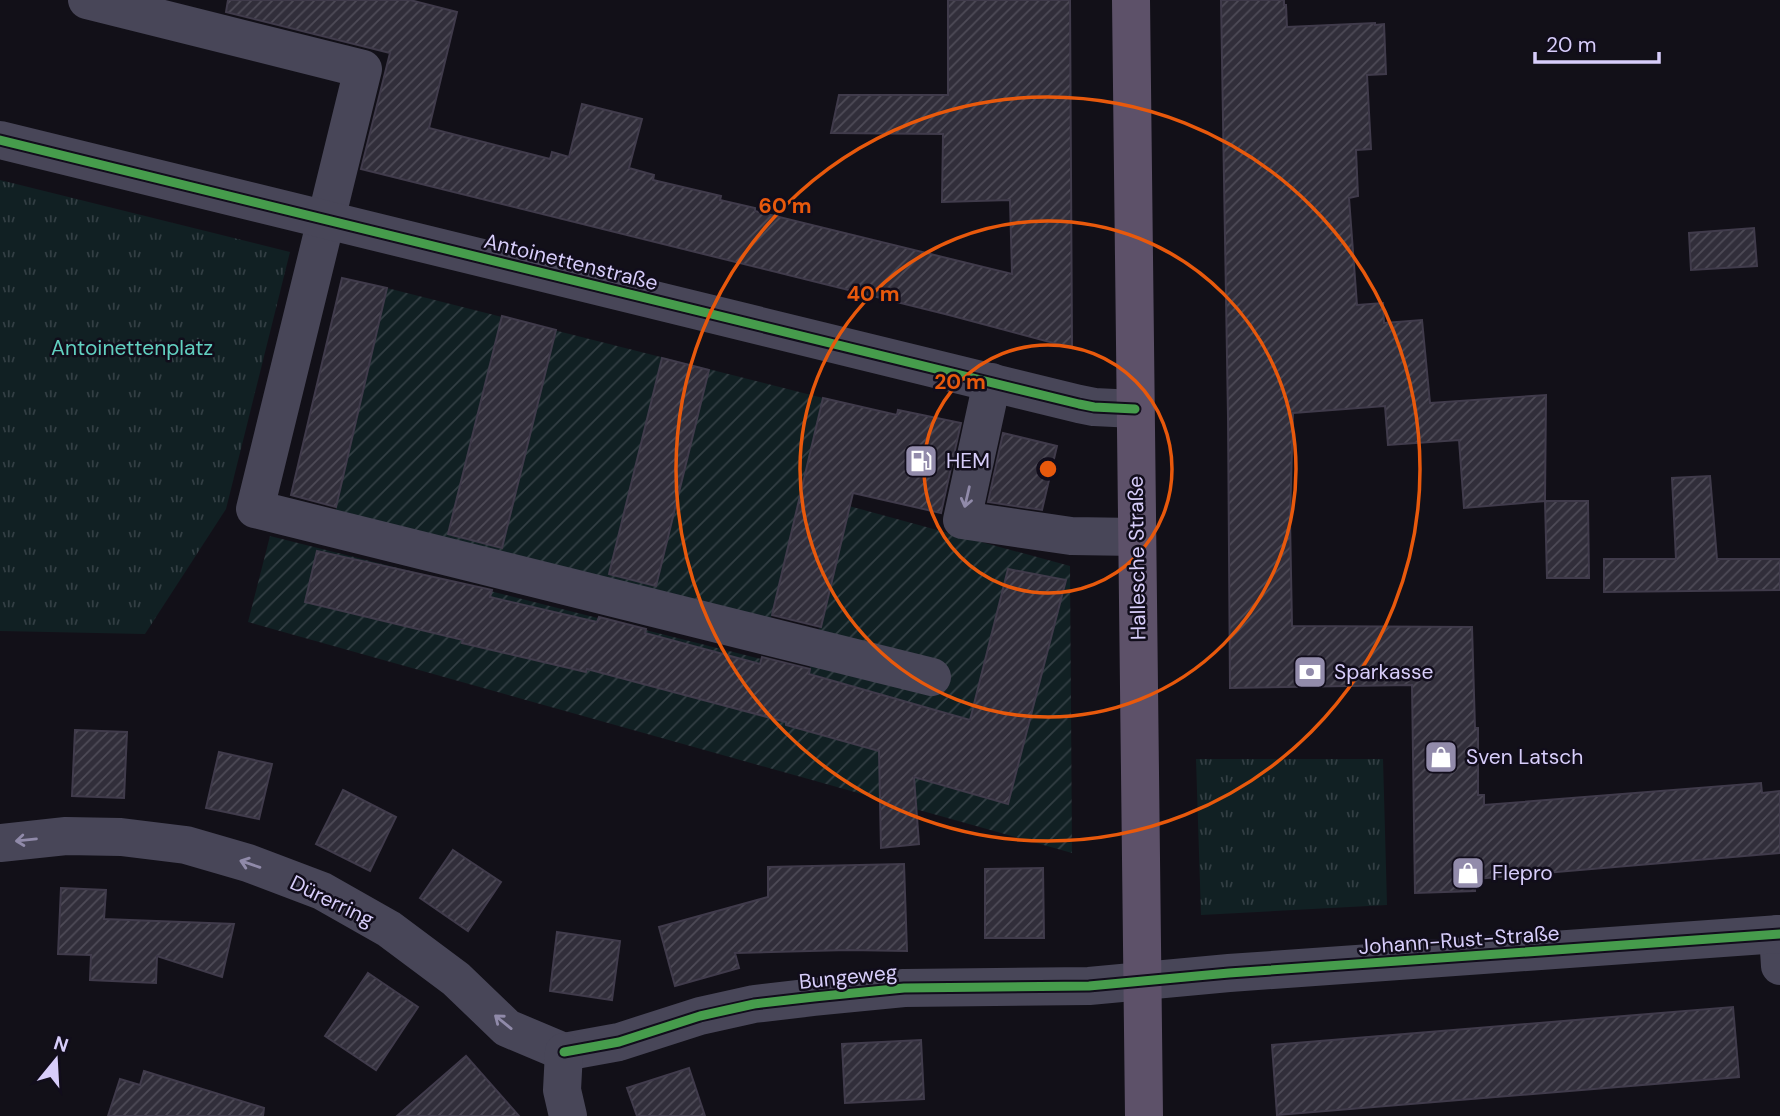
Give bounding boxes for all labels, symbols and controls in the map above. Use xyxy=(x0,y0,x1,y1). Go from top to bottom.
scale bar xyxy=(1535,21,1659,65)
text: 20 m xyxy=(1546,31,1597,59)
text: 60 m xyxy=(759,192,811,220)
street label: Antoinettenstraße xyxy=(481,227,661,297)
text: 40 m xyxy=(846,280,900,308)
park label: Antoinettenplatz xyxy=(51,334,213,362)
text: 20 m xyxy=(934,368,986,396)
fuel station icon: HEM xyxy=(902,442,940,480)
place label: HEM xyxy=(946,447,990,475)
centre of rings xyxy=(1036,457,1060,481)
street label: Hallesche Straße xyxy=(1122,476,1152,640)
one-way arrow xyxy=(959,485,973,508)
bank icon: Sparkasse xyxy=(1291,653,1329,691)
place label: Sparkasse xyxy=(1334,658,1434,686)
shop icon: Sven Latsch xyxy=(1422,738,1460,776)
place label: Sven Latsch xyxy=(1466,743,1583,771)
one-way arrow xyxy=(16,834,38,847)
shop icon: Flepro xyxy=(1449,854,1487,892)
one-way arrow xyxy=(240,857,262,869)
place label: Flepro xyxy=(1492,859,1553,887)
street label: Dürerring xyxy=(285,869,379,933)
street label: Johann-Rust-Straße xyxy=(1358,919,1560,961)
street label: Bungeweg xyxy=(797,958,899,996)
one-way arrow xyxy=(494,1015,512,1031)
north arrow xyxy=(21,1025,91,1095)
text: N xyxy=(51,1030,72,1058)

